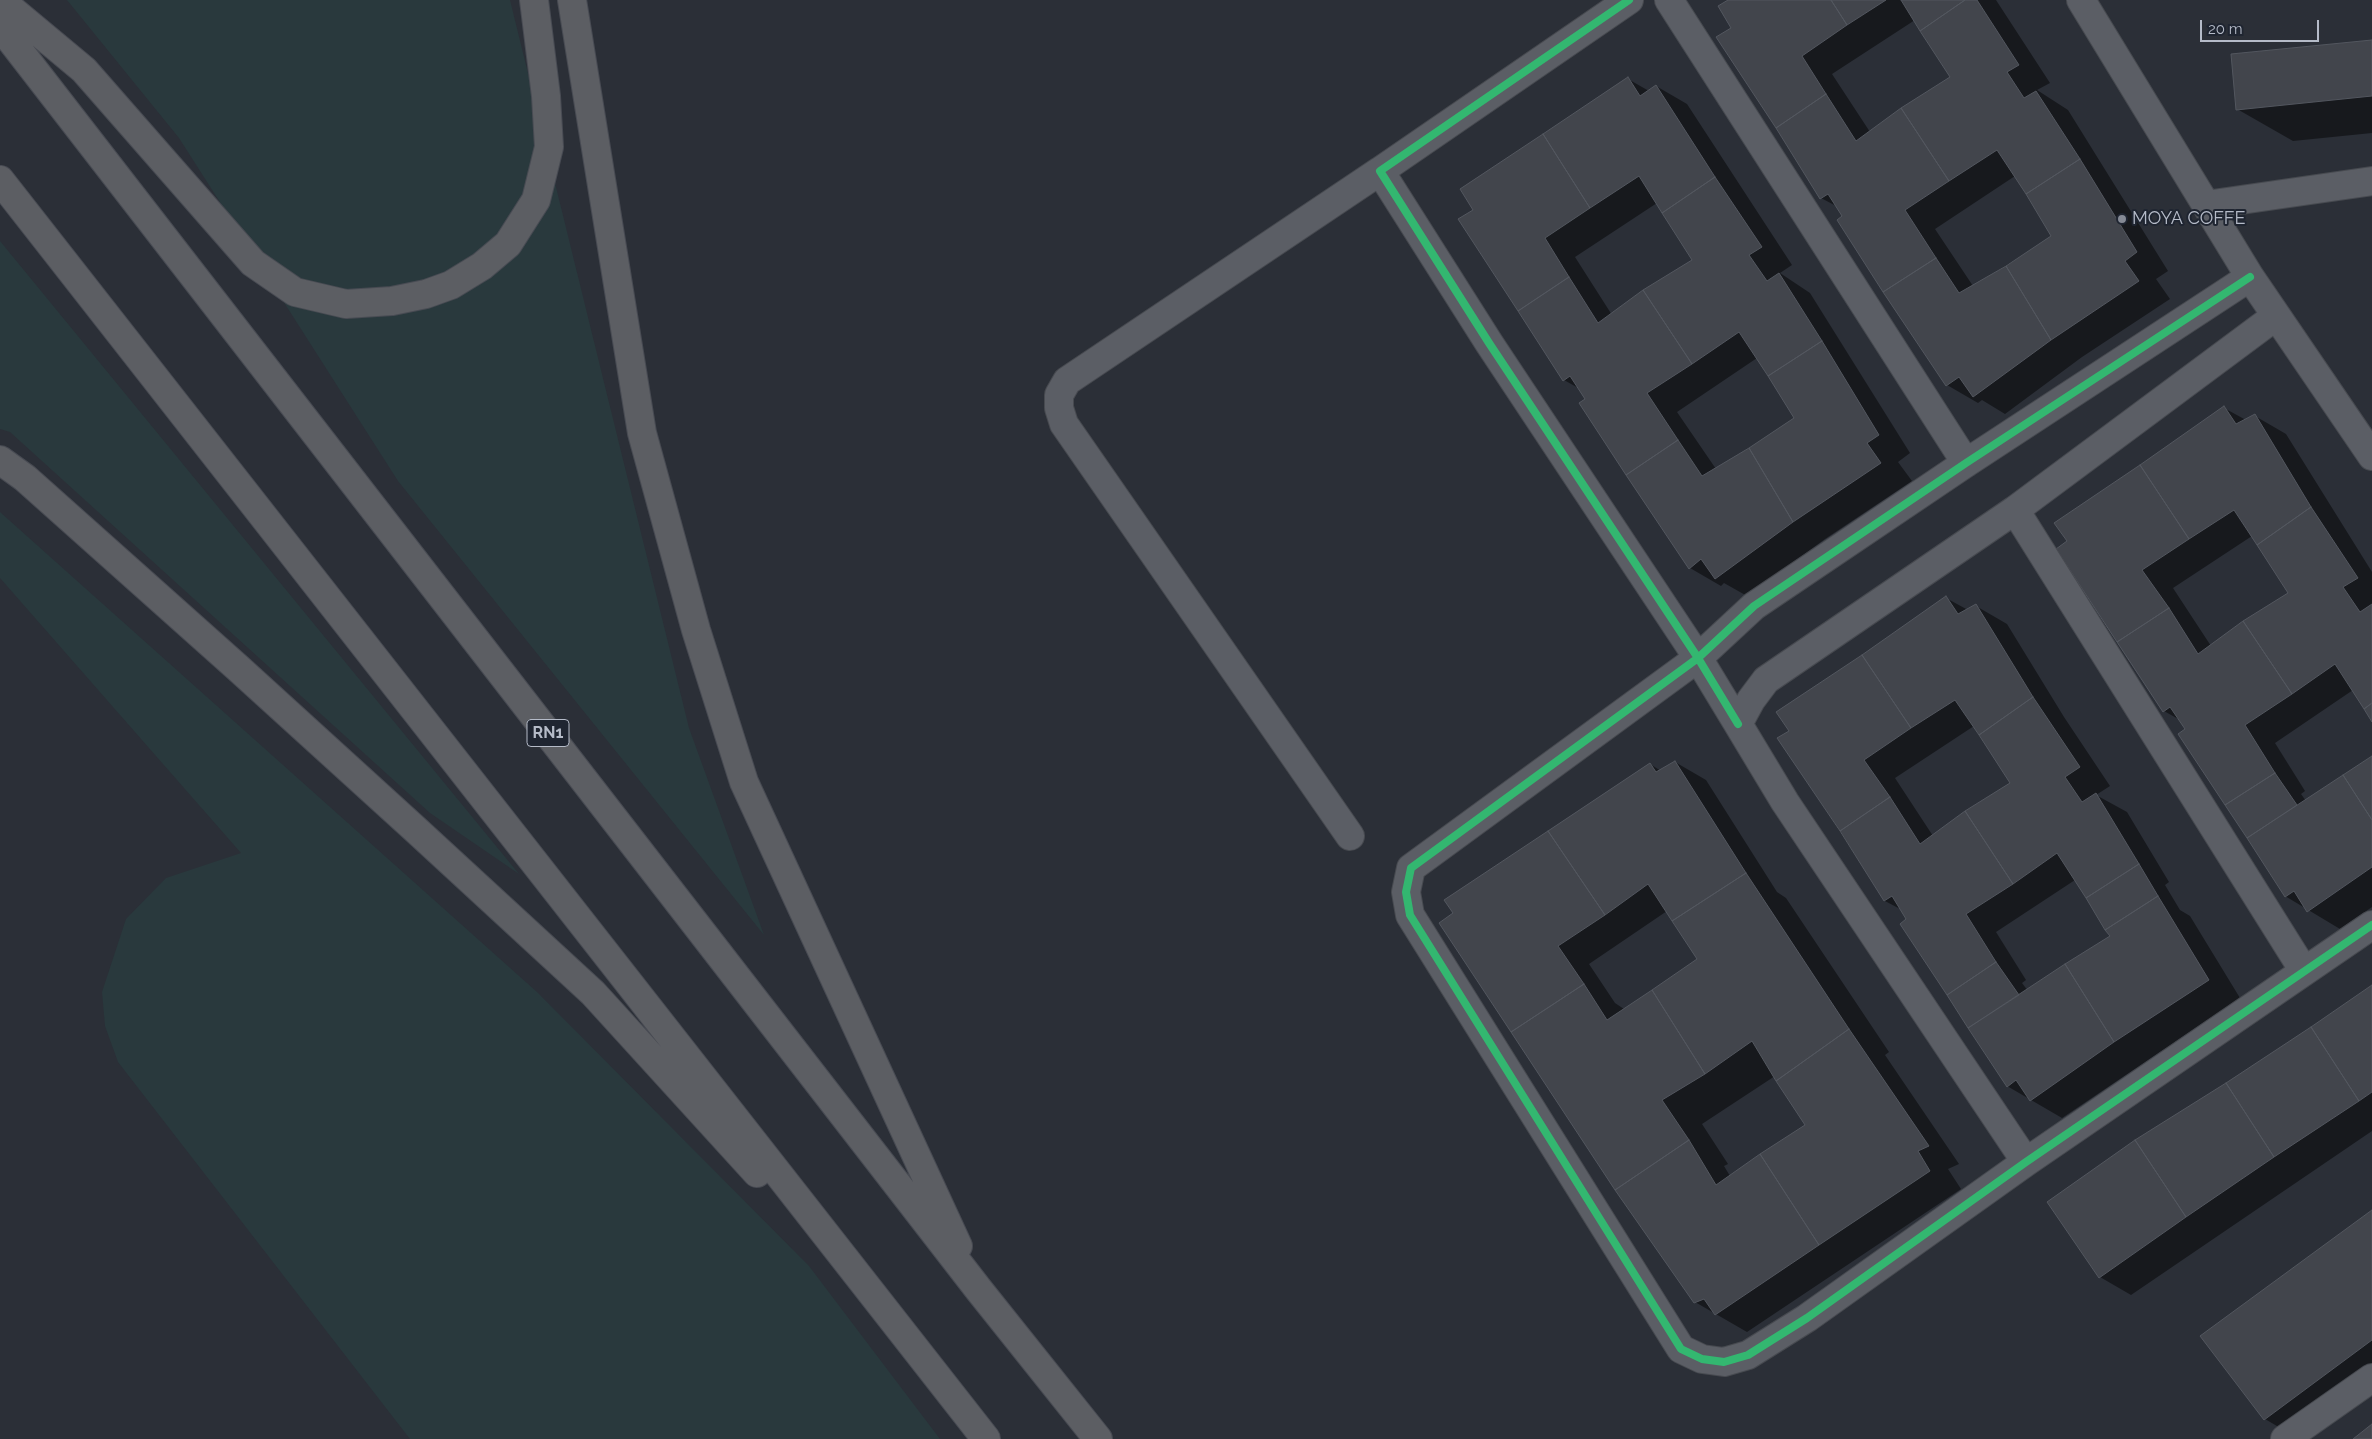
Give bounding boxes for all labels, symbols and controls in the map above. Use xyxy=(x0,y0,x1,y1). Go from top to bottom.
scale bar xyxy=(2202,10,2321,42)
text: 20 m xyxy=(2208,20,2243,38)
place label: MOYA COFFE xyxy=(2132,208,2245,230)
marker: MOYA COFFE xyxy=(2116,213,2128,225)
road number: RN1 xyxy=(527,720,569,746)

